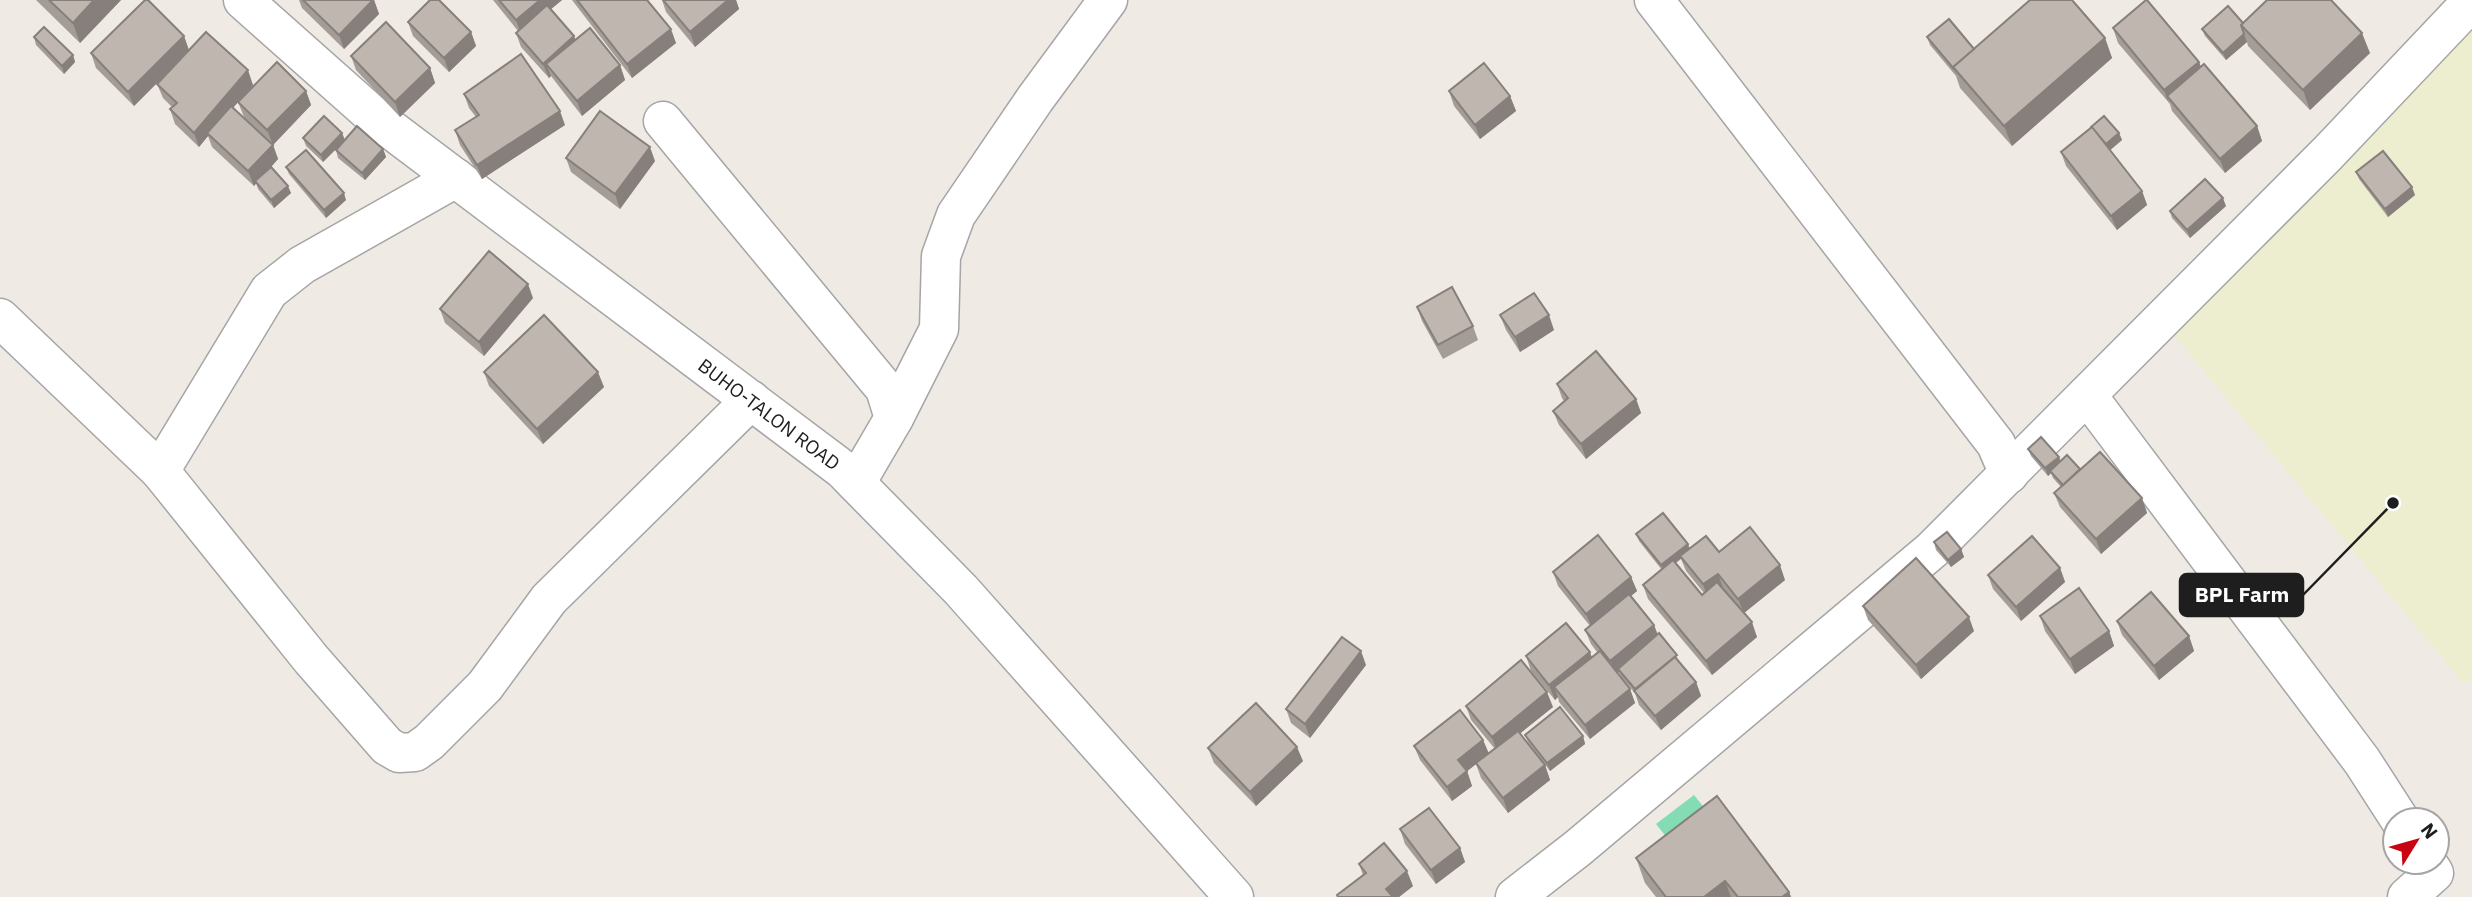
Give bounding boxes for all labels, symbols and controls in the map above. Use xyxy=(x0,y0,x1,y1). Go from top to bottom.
street label: BUHO-TALON ROAD xyxy=(693,353,845,475)
callout: BPL Farm xyxy=(2180,574,2303,616)
text: BPL Farm xyxy=(2195,580,2289,608)
north arrow xyxy=(2381,806,2451,876)
text: N xyxy=(2416,818,2443,843)

